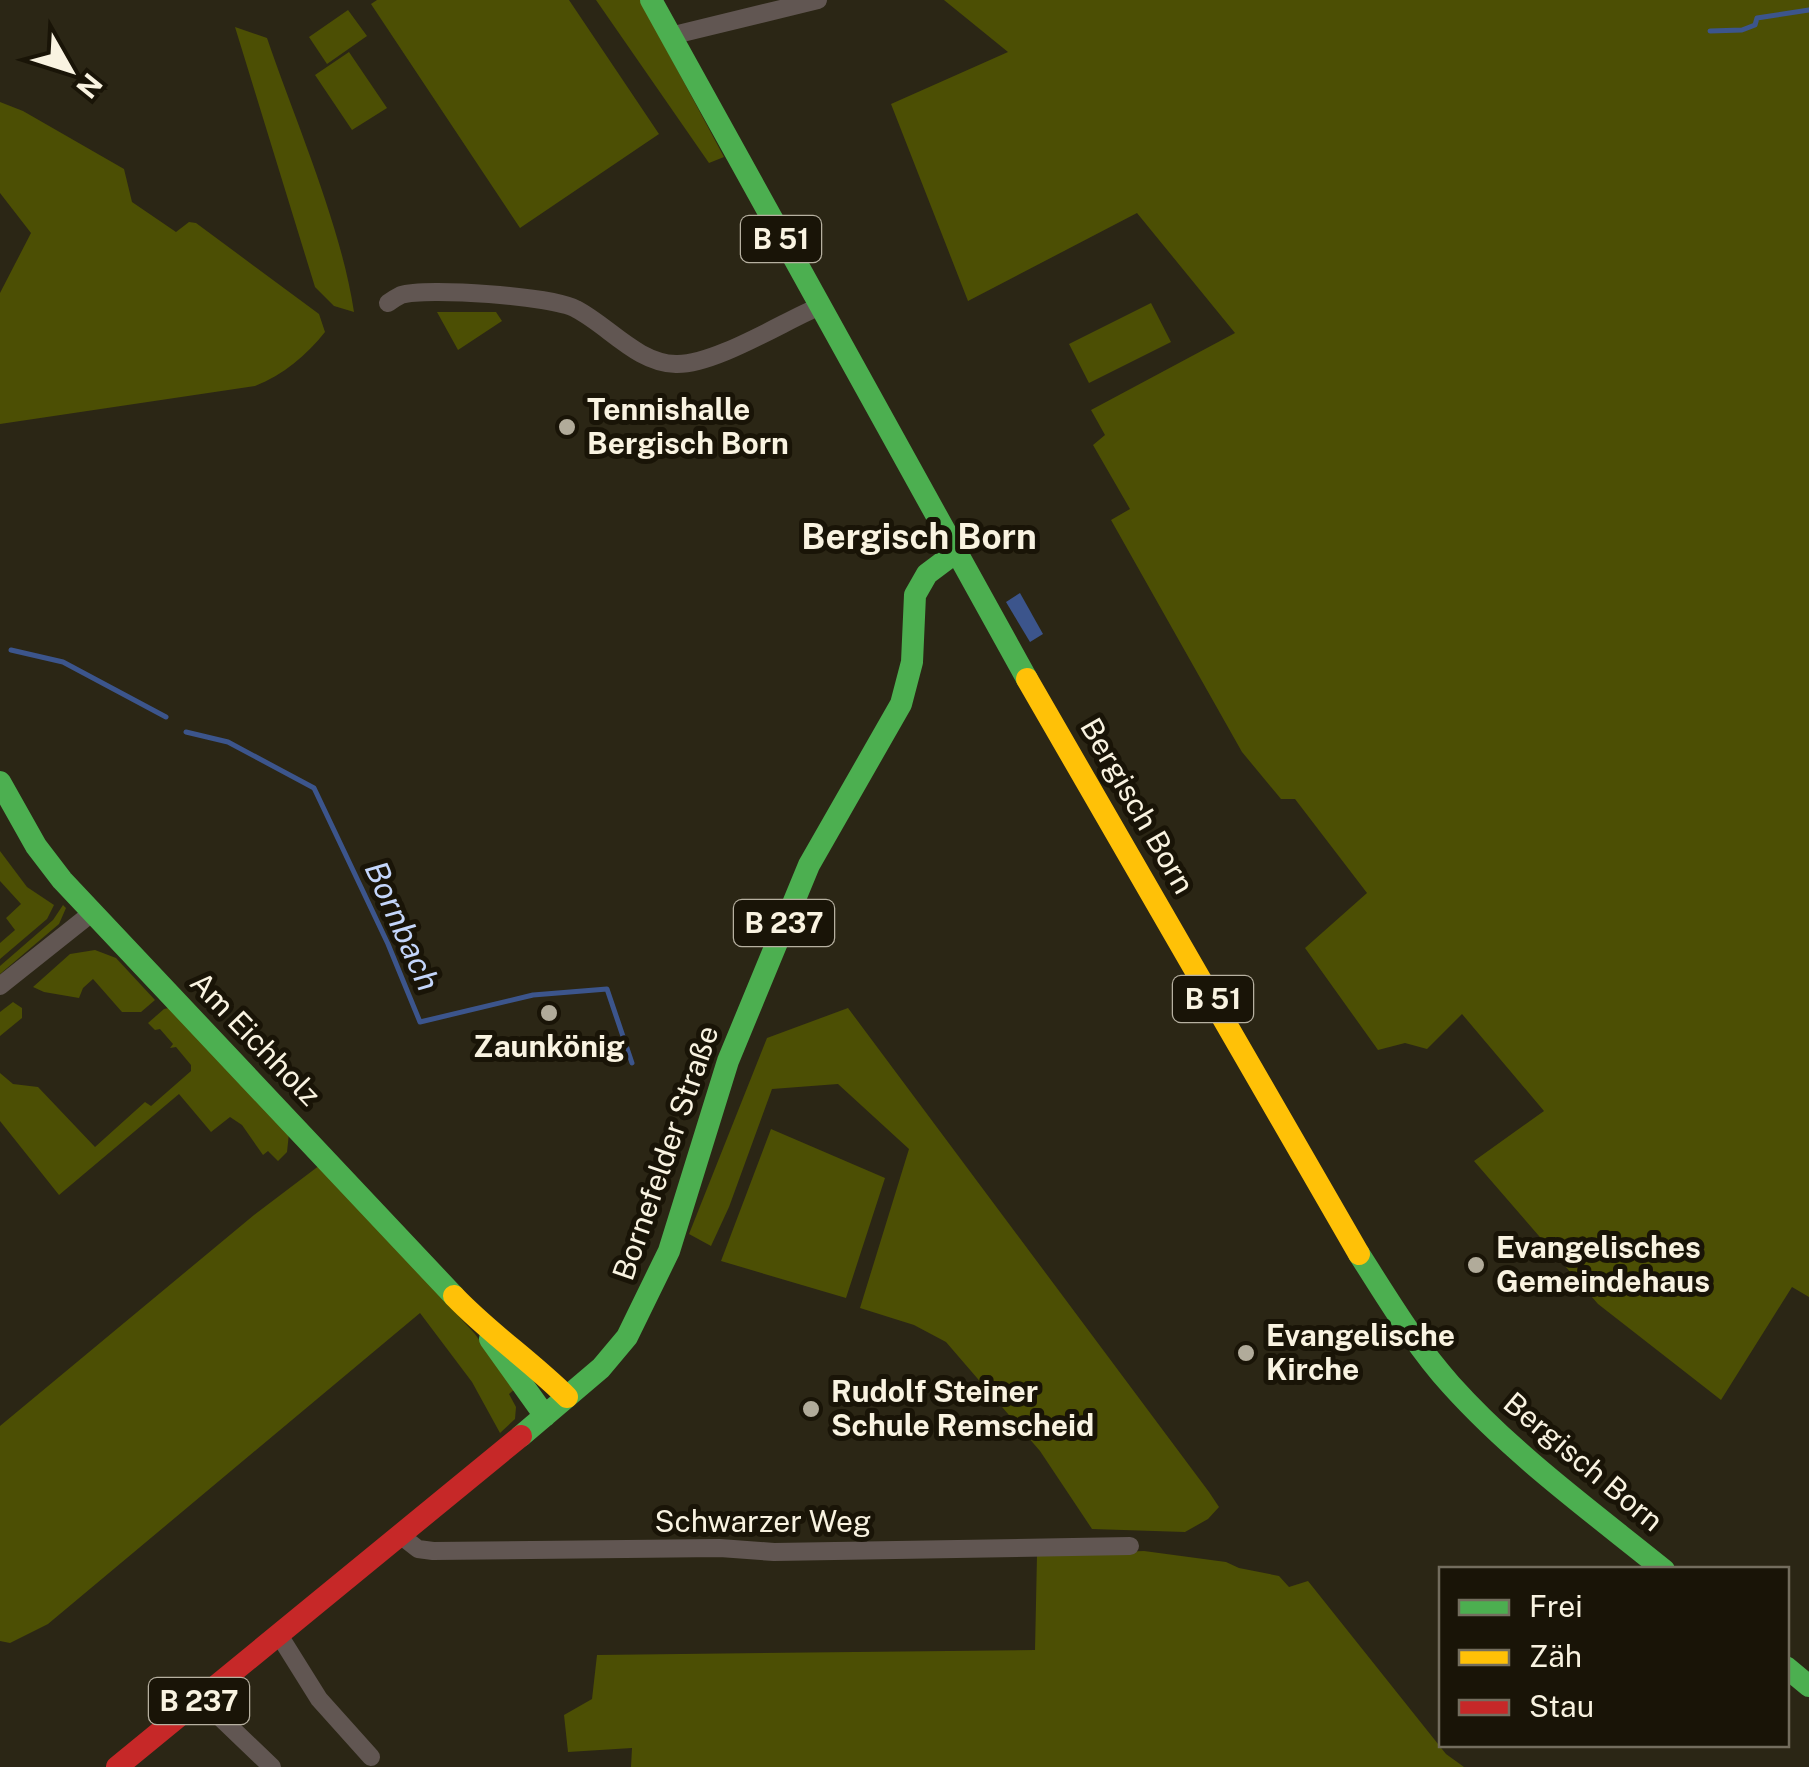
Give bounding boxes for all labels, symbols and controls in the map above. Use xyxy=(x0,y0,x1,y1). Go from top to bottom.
north arrow xyxy=(20,20,120,120)
text: N xyxy=(70,67,110,105)
road number: B 51 xyxy=(741,216,821,262)
place label: Tennishalle Bergisch Born xyxy=(587,391,789,461)
marker: Tennishalle Bergisch Born xyxy=(556,416,578,438)
district label: Bergisch Born xyxy=(801,516,1037,557)
street label: Bergisch Born xyxy=(1073,711,1203,900)
water label: Bornbach xyxy=(357,855,447,996)
road number: B 237 xyxy=(734,900,834,946)
street label: Am Eichholz xyxy=(183,964,328,1113)
road number: B 51 xyxy=(1173,976,1253,1022)
marker: Zaunkönig xyxy=(538,1002,560,1024)
street label: Bornefelder Straße xyxy=(605,1020,726,1285)
place label: Zaunkönig xyxy=(473,1028,625,1064)
place label: Evangelisches Gemeindehaus xyxy=(1496,1229,1710,1299)
marker: Evangelisches Gemeindehaus xyxy=(1465,1254,1487,1276)
place label: Evangelische Kirche xyxy=(1266,1317,1455,1387)
marker: Evangelische Kirche xyxy=(1235,1342,1257,1364)
place label: Rudolf Steiner Schule Remscheid xyxy=(831,1373,1094,1443)
street label: Bergisch Born xyxy=(1497,1384,1671,1538)
marker: Rudolf Steiner Schule Remscheid xyxy=(800,1398,822,1420)
street label: Schwarzer Weg xyxy=(654,1503,872,1539)
legend xyxy=(1439,1567,1789,1747)
text: Frei xyxy=(1529,1588,1583,1624)
text: Zäh xyxy=(1529,1638,1582,1674)
road number: B 237 xyxy=(149,1678,249,1724)
text: Stau xyxy=(1529,1688,1594,1724)

